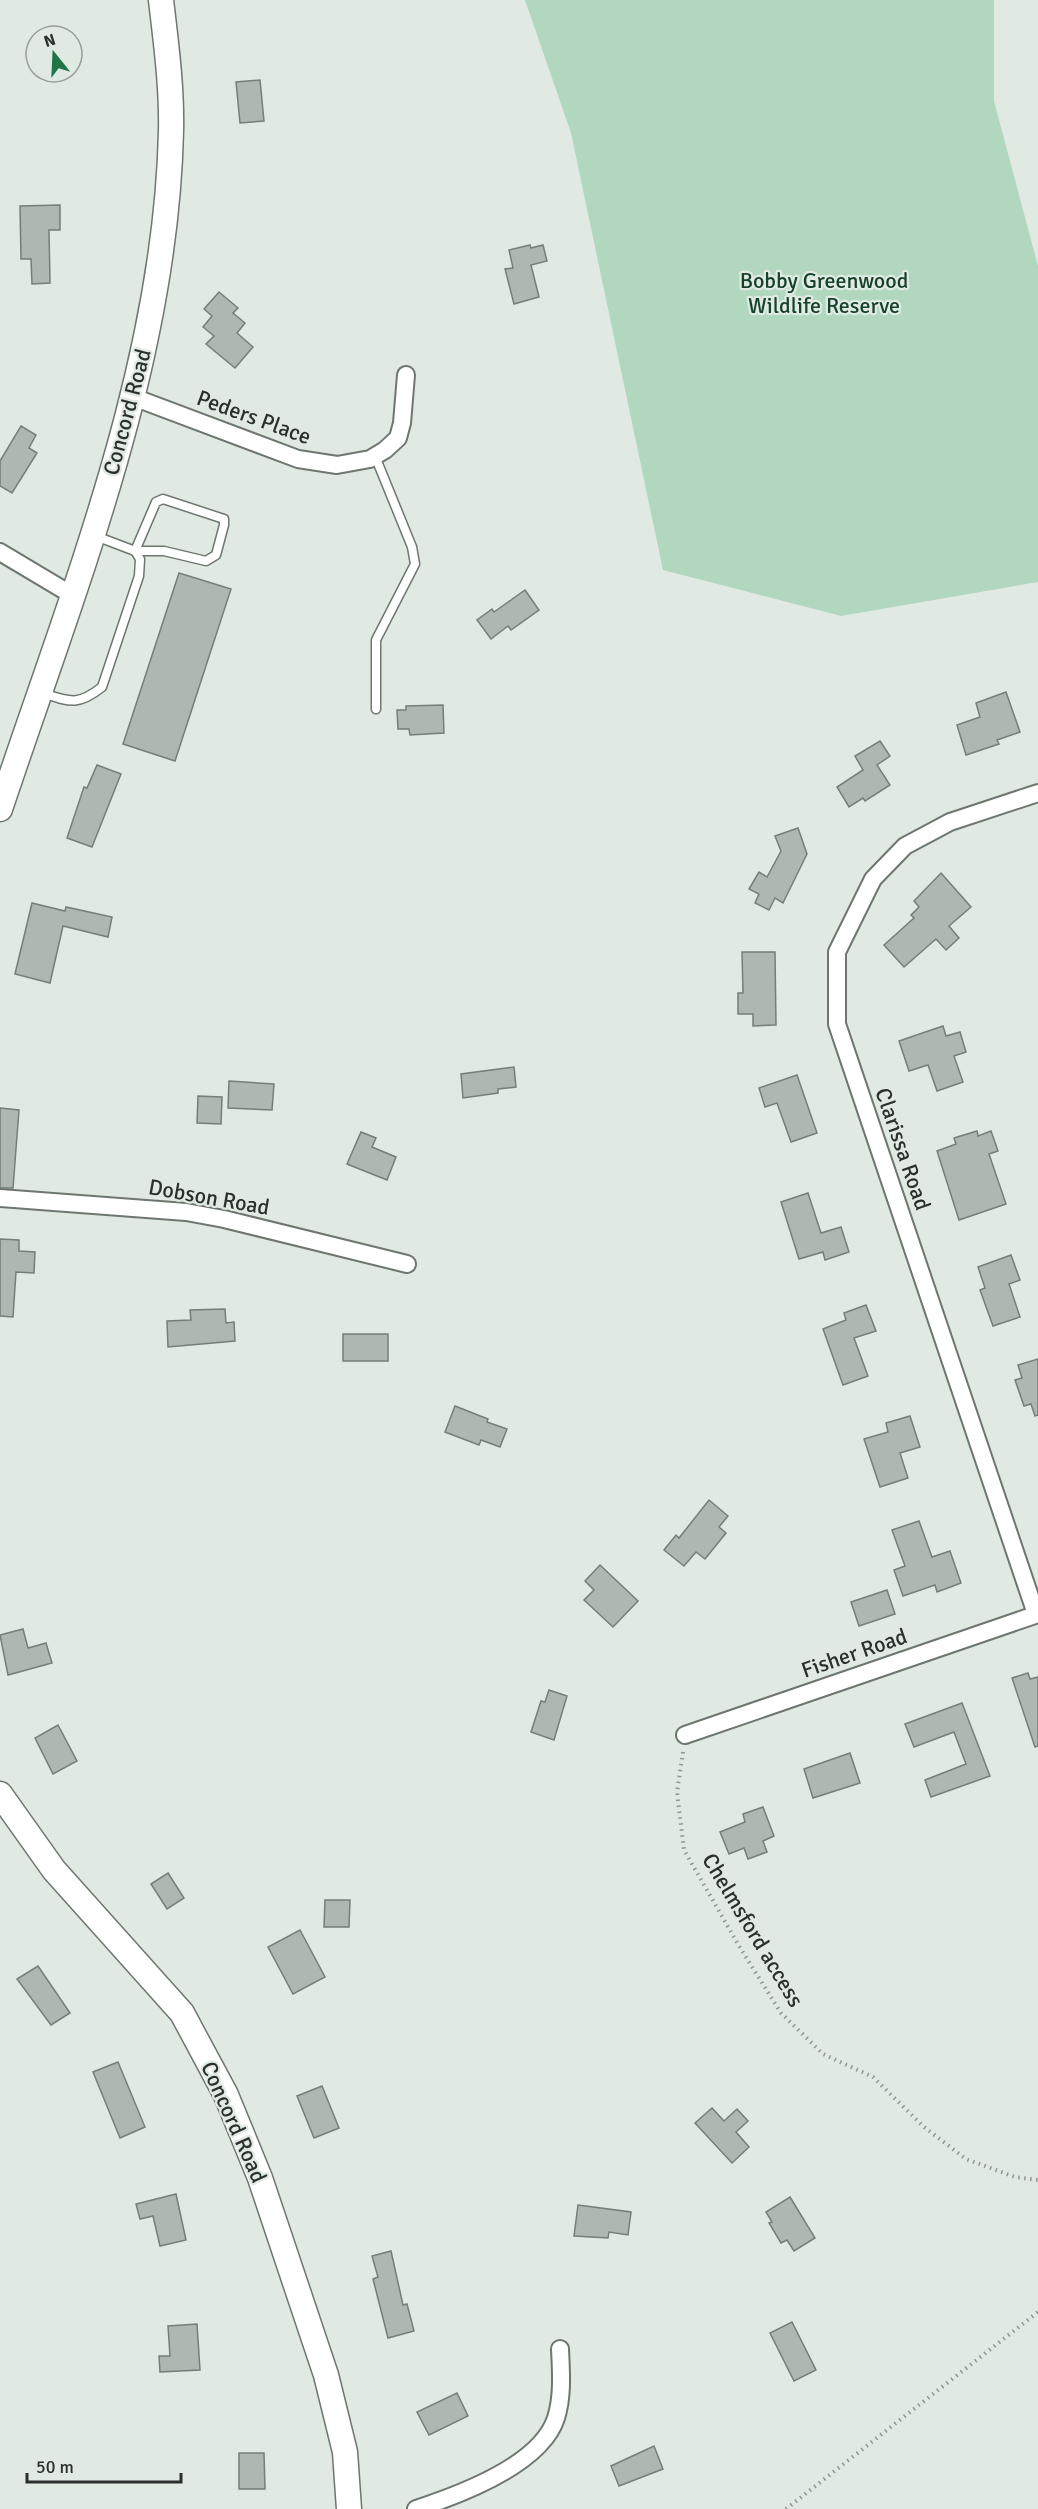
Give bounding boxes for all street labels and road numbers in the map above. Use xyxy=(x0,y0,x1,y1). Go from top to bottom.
street label: Concord Road xyxy=(97,346,157,478)
street label: Peders Place xyxy=(193,384,315,450)
street label: Clarissa Road xyxy=(869,1084,937,1214)
street label: Dobson Road xyxy=(146,1173,272,1221)
street label: Fisher Road xyxy=(798,1622,910,1684)
street label: Chelmsford access xyxy=(696,1848,810,2012)
street label: Concord Road xyxy=(195,2057,273,2187)

